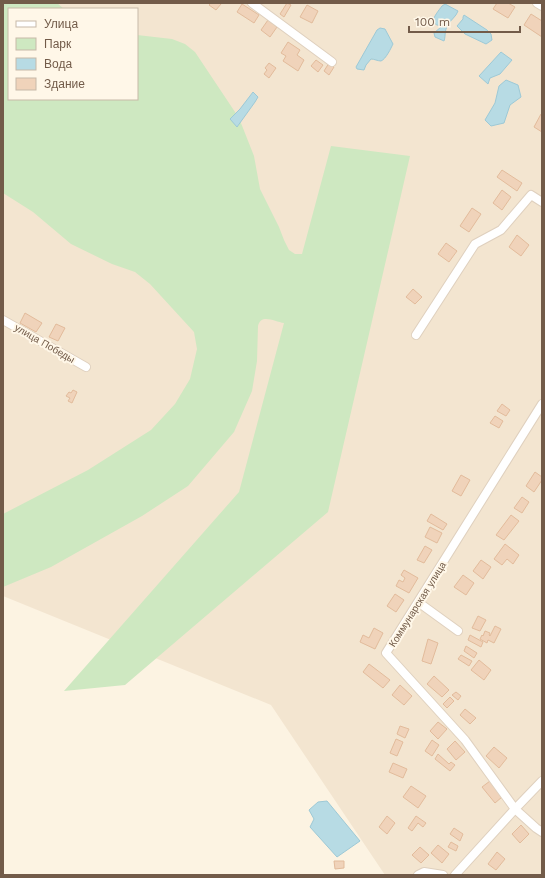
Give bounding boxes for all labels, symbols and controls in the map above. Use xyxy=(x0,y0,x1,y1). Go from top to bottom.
legend xyxy=(8,8,138,100)
scale bar xyxy=(409,8,520,34)
text: 100 m xyxy=(415,15,450,29)
text: Улица xyxy=(44,17,78,31)
text: Парк xyxy=(44,37,72,51)
text: Вода xyxy=(44,57,72,71)
text: Здание xyxy=(44,77,85,91)
street label: улица Победы xyxy=(13,322,77,365)
street label: Коммунарская улица xyxy=(387,559,448,649)

